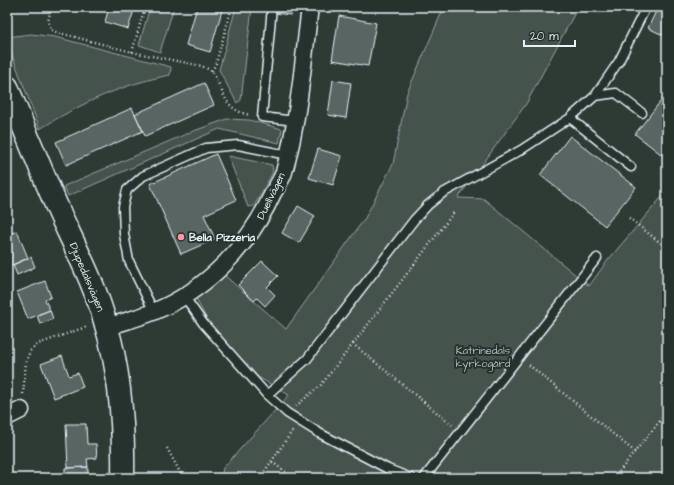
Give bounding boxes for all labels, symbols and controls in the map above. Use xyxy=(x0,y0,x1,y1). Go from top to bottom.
scale bar xyxy=(524,22,575,48)
text: 20 m xyxy=(530,28,559,45)
street label: Duellvägen xyxy=(253,170,290,222)
place label: Bella Pizzeria xyxy=(189,230,255,245)
marker: Bella Pizzeria xyxy=(176,232,186,242)
street label: Djupedalsvägen xyxy=(65,240,108,315)
park label: Katrinedals kyrkogård xyxy=(456,343,511,372)

